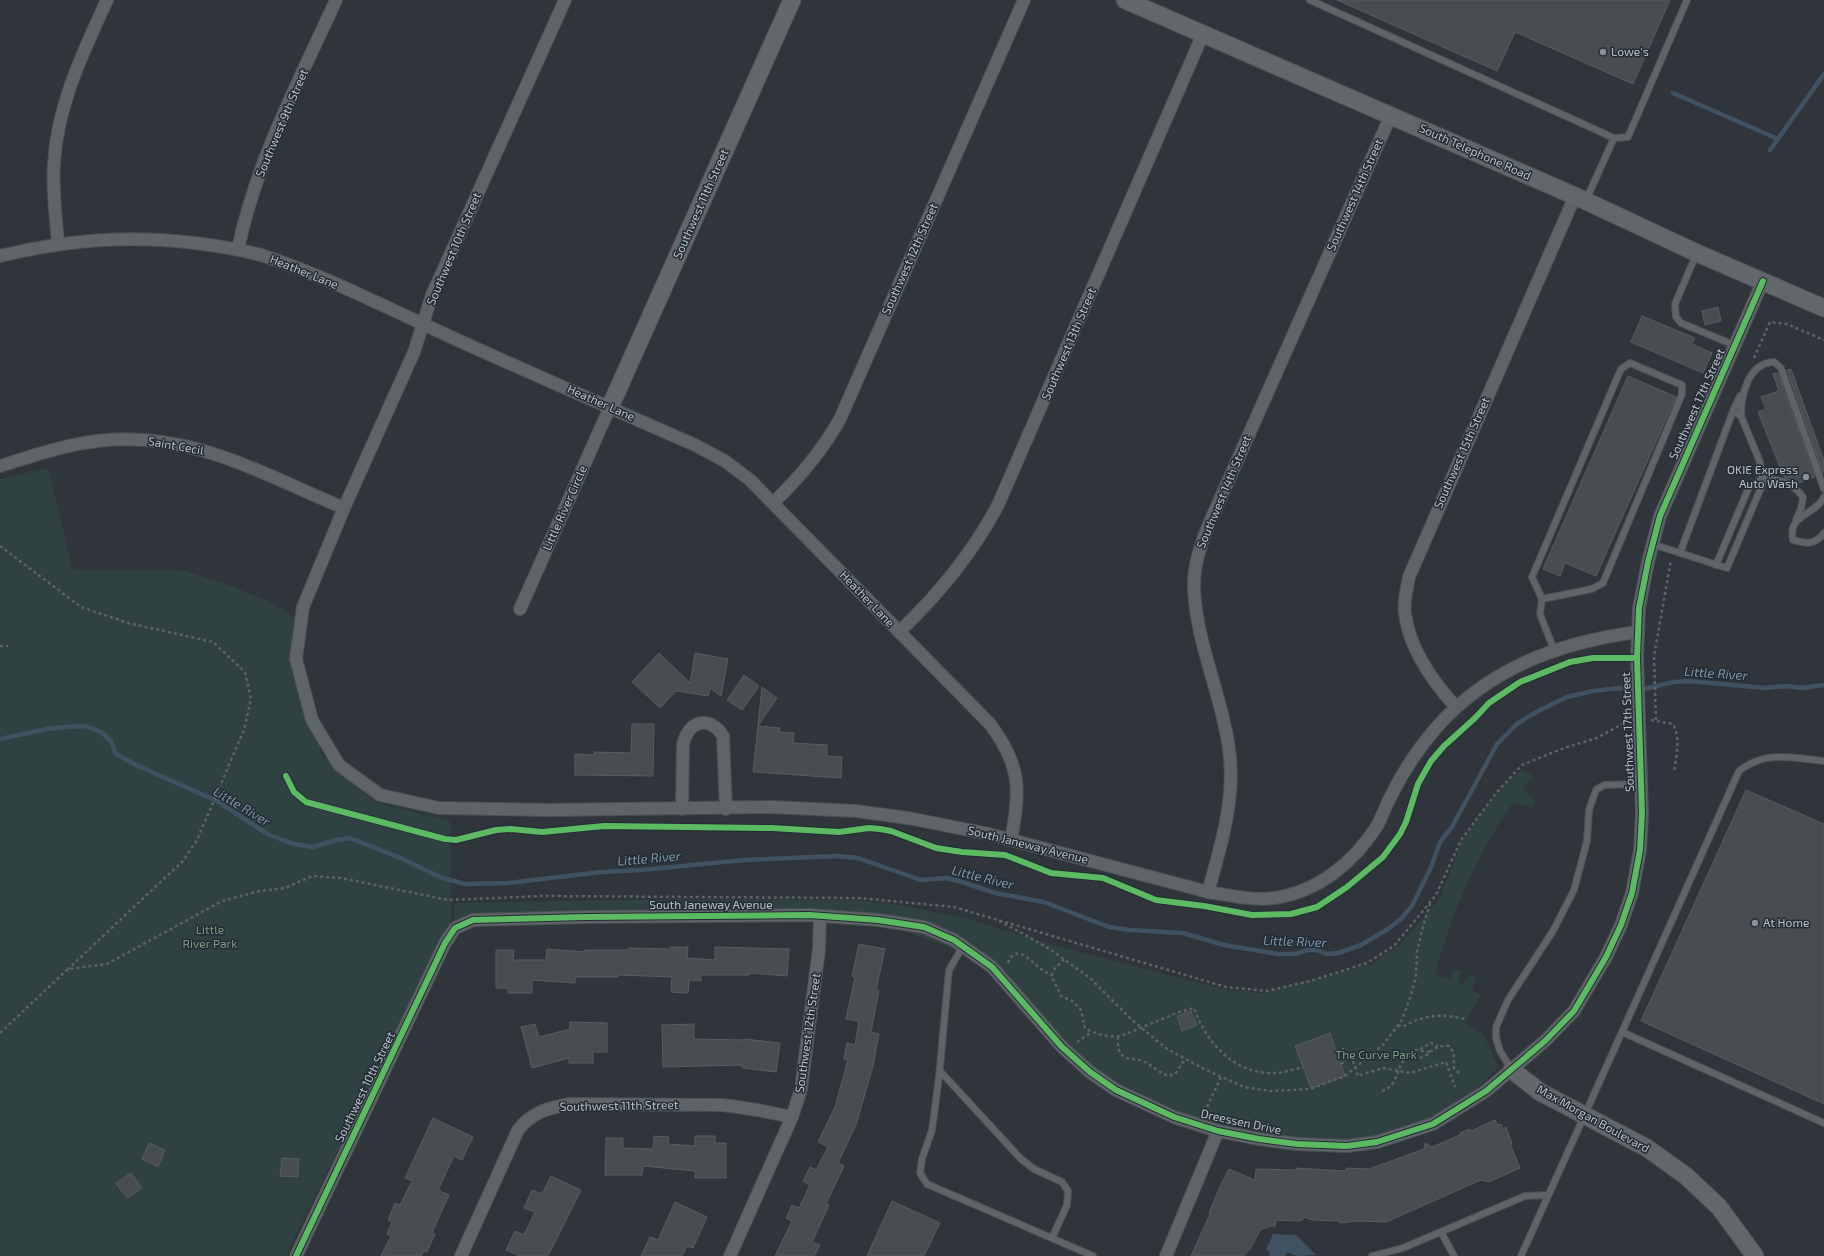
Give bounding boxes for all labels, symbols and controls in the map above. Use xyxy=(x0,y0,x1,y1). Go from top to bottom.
place label: Lowe's xyxy=(1611,44,1649,58)
marker: Lowe's xyxy=(1598,47,1608,57)
street label: Southwest 9th Street xyxy=(252,66,310,179)
street label: South Telephone Road xyxy=(1417,120,1533,182)
street label: Southwest 14th Street xyxy=(1323,136,1385,253)
street label: Southwest 11th Street xyxy=(670,146,731,261)
street label: Southwest 10th Street xyxy=(423,190,483,307)
street label: Southwest 12th Street xyxy=(878,200,940,317)
street label: Heather Lane xyxy=(268,251,341,291)
street label: Southwest 13th Street xyxy=(1038,285,1098,402)
street label: Southwest 17th Street xyxy=(1665,346,1727,461)
street label: Heather Lane xyxy=(565,381,637,423)
street label: Southwest 15th Street xyxy=(1430,394,1492,510)
street label: Saint Cecil xyxy=(147,433,205,457)
street label: Southwest 14th Street xyxy=(1193,433,1253,550)
place label: OKIE Express Auto Wash xyxy=(1727,462,1798,490)
street label: Little River Circle xyxy=(539,463,589,552)
marker: OKIE Express Auto Wash xyxy=(1801,472,1811,482)
street label: Heather Lane xyxy=(838,567,898,629)
water label: Little River xyxy=(1684,663,1749,683)
street label: Southwest 17th Street xyxy=(1618,671,1636,792)
water label: Little River xyxy=(211,783,274,830)
street label: South Janeway Avenue xyxy=(967,822,1090,866)
water label: Little River xyxy=(617,847,682,869)
water label: Little River xyxy=(950,862,1017,893)
street label: South Janeway Avenue xyxy=(649,897,773,911)
place label: At Home xyxy=(1763,915,1809,929)
marker: At Home xyxy=(1750,918,1760,928)
park label: Little River Park xyxy=(183,922,237,950)
water label: Little River xyxy=(1263,932,1328,950)
street label: Southwest 12th Street xyxy=(792,972,822,1094)
street label: Southwest 10th Street xyxy=(331,1029,397,1144)
park label: The Curve Park xyxy=(1335,1047,1417,1061)
street label: Max Morgan Boulevard xyxy=(1535,1081,1652,1155)
street label: Southwest 11th Street xyxy=(560,1097,679,1113)
street label: Dreessen Drive xyxy=(1200,1106,1283,1136)

